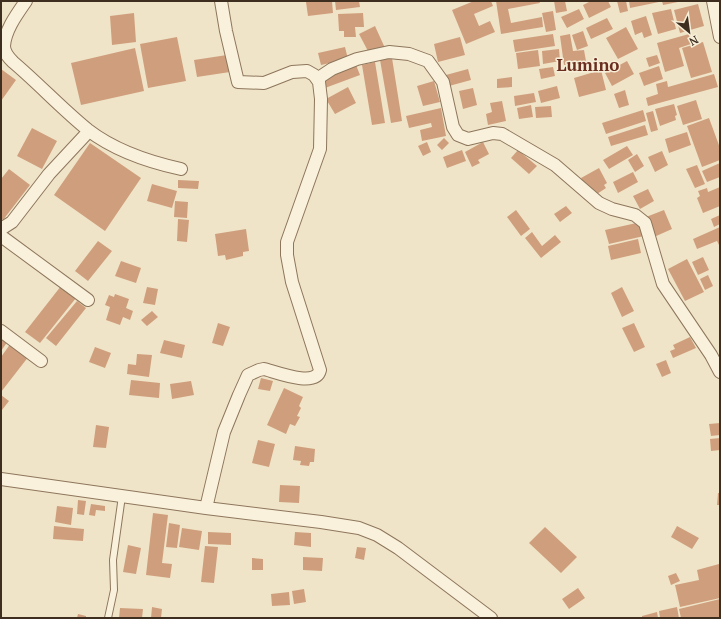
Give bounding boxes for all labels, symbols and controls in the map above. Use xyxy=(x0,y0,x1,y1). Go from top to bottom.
north arrow xyxy=(669,12,709,52)
text: N xyxy=(686,33,701,49)
district label: Lumino xyxy=(557,53,619,76)

